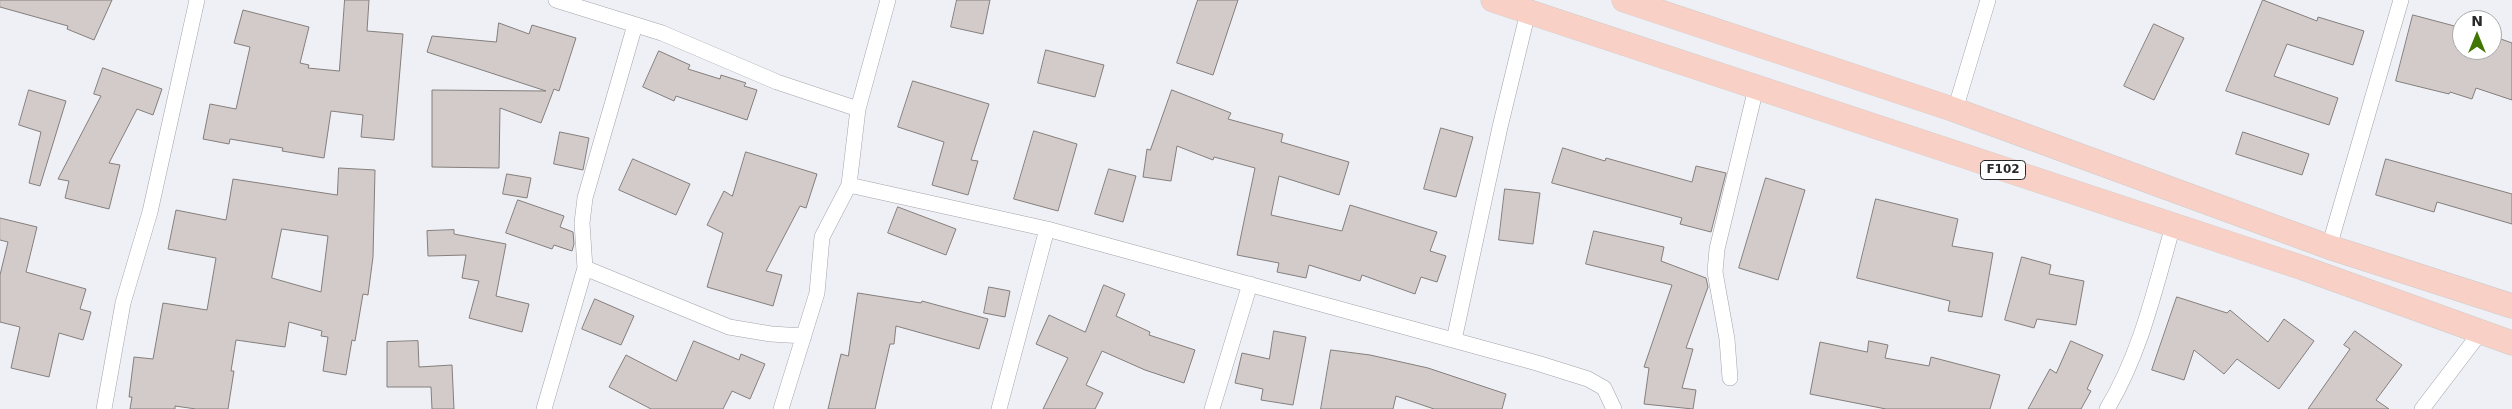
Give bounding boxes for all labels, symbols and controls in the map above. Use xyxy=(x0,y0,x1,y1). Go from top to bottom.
north arrow xyxy=(2452,10,2502,60)
text: N xyxy=(2471,13,2483,29)
road number: F102 xyxy=(1980,160,2026,180)

